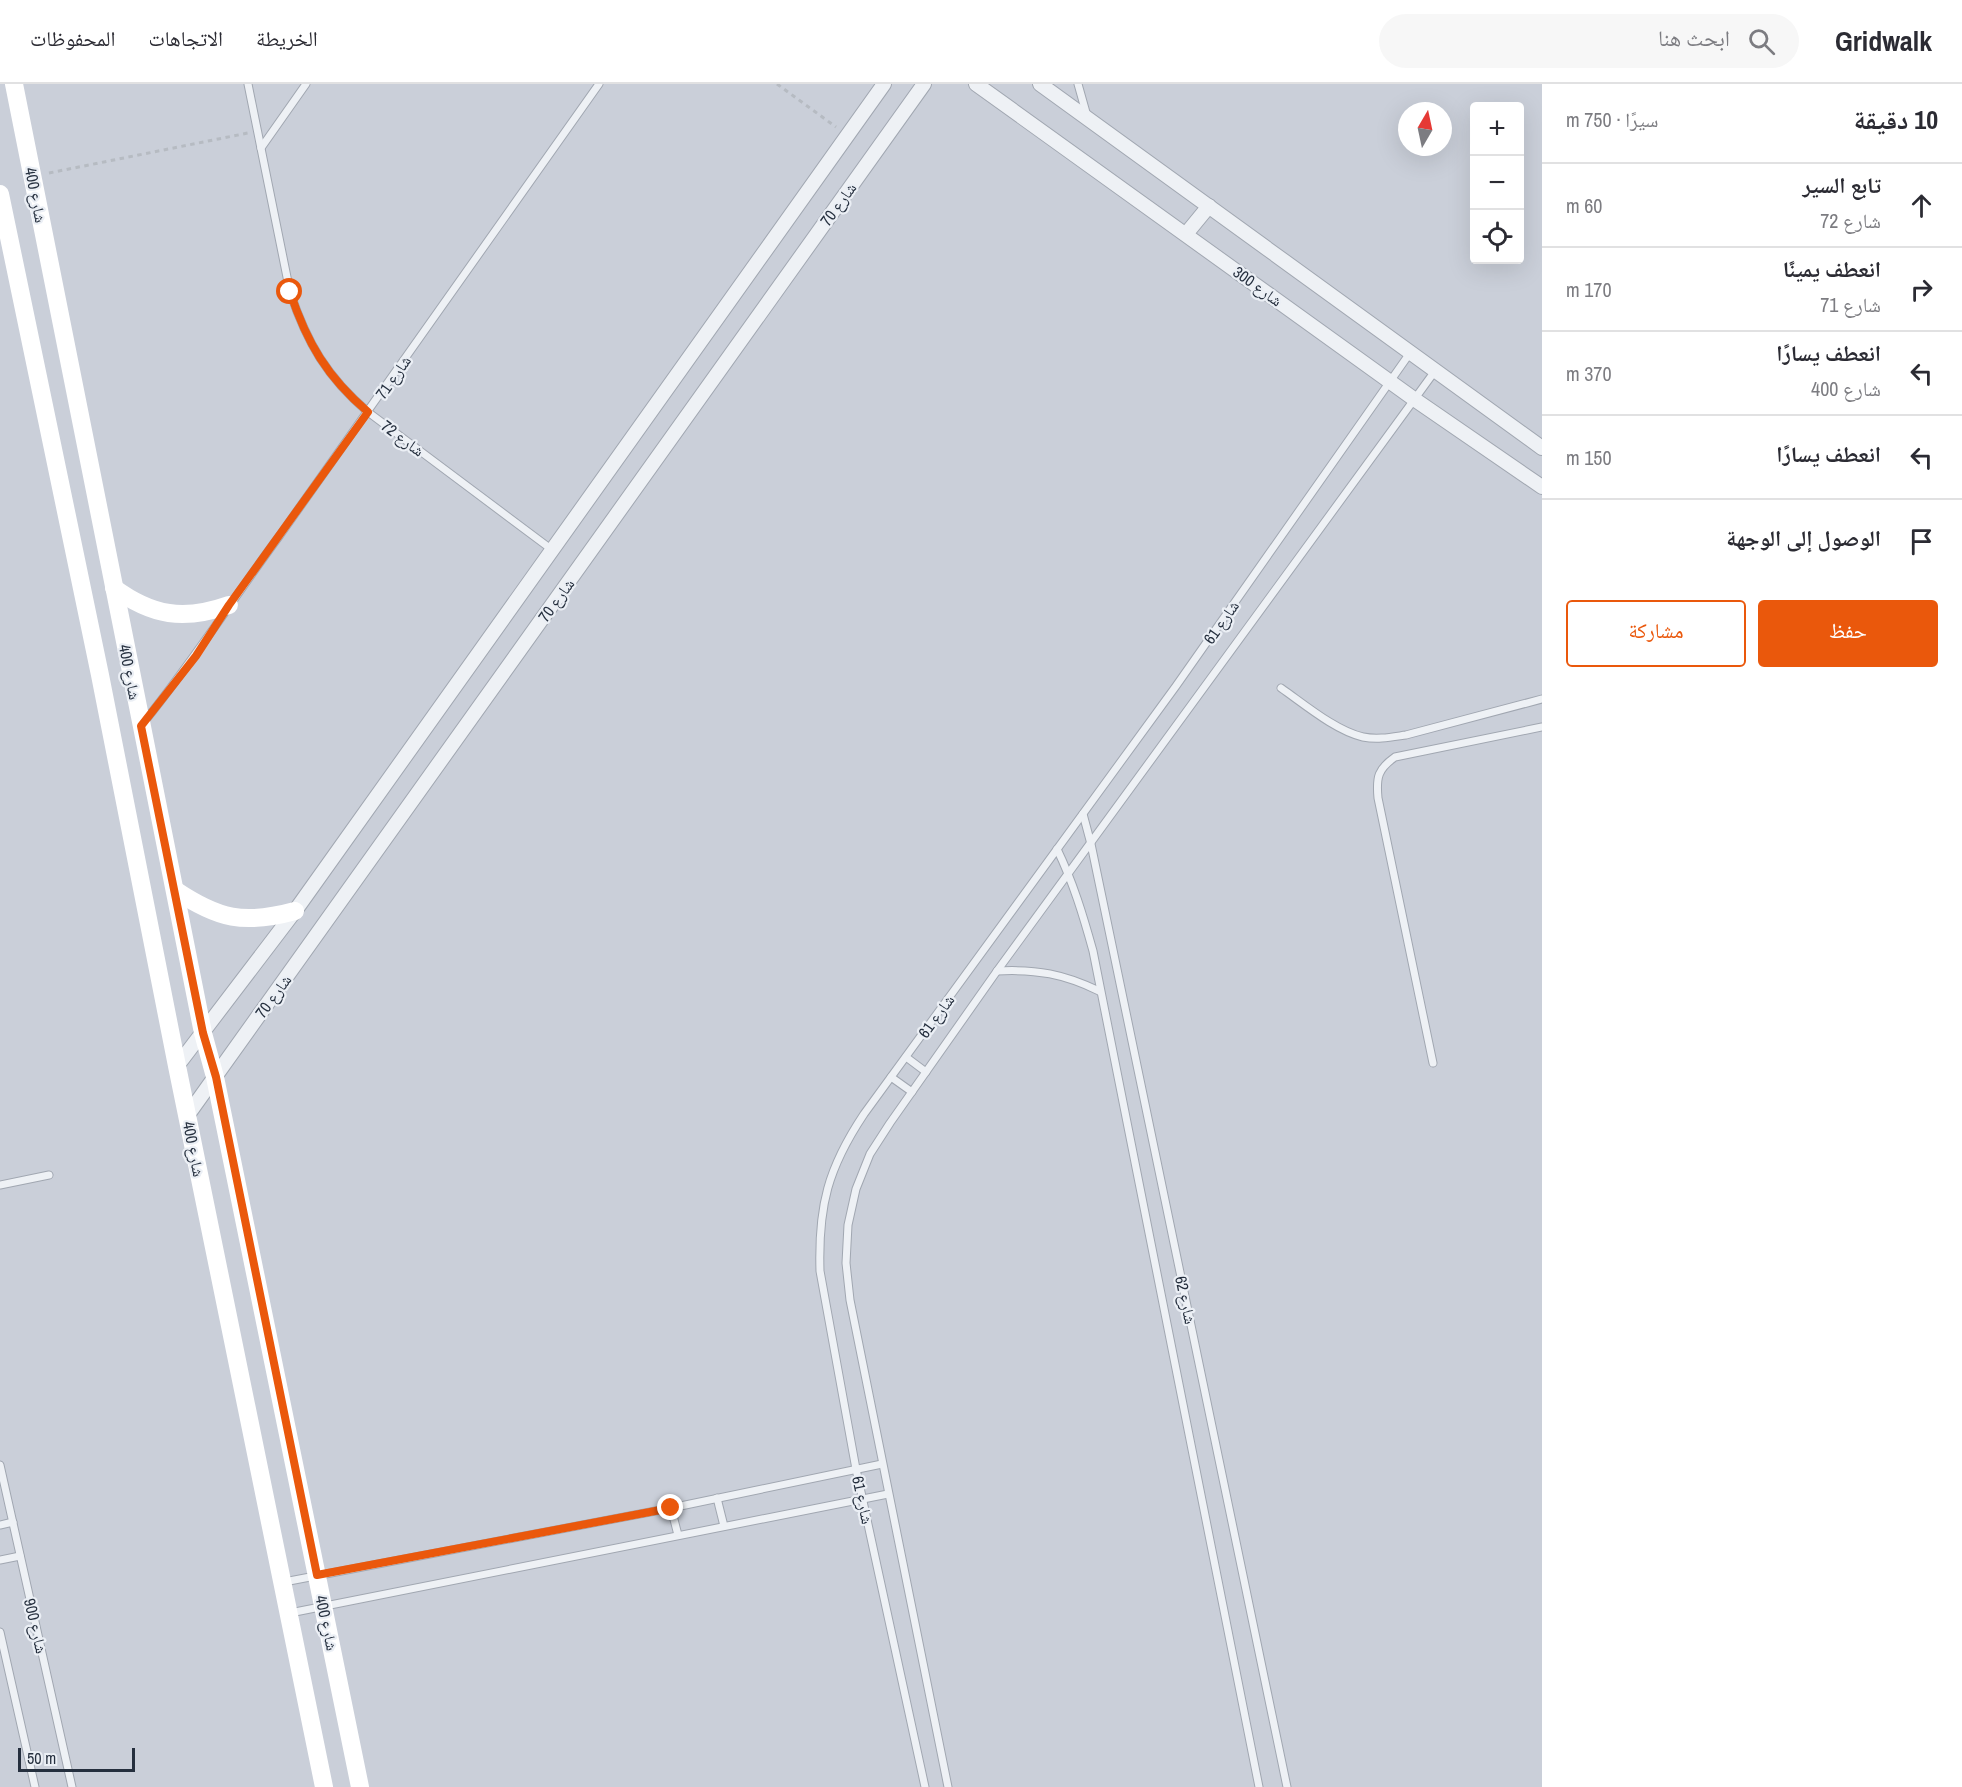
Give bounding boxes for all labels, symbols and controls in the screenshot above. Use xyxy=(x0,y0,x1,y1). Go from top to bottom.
search box xyxy=(1379,14,1799,68)
text: Gridwalk xyxy=(1835,22,1932,60)
text: ابحث هنا xyxy=(1658,23,1730,53)
text: المحفوظات xyxy=(30,24,115,53)
text: الاتجاهات xyxy=(148,24,223,53)
text: الخريطة xyxy=(256,24,318,53)
icon: search xyxy=(1745,25,1778,58)
north arrow xyxy=(1398,102,1452,156)
map controls xyxy=(1470,102,1524,264)
button: + xyxy=(1470,102,1524,156)
text: 10 دقيقة xyxy=(1854,102,1938,137)
text: سيرًا · 750 m xyxy=(1566,106,1659,133)
button: − xyxy=(1470,156,1524,210)
street label: شارع 400 xyxy=(20,165,52,225)
text: تابع السير xyxy=(1803,170,1881,200)
street label: شارع 70 xyxy=(815,178,861,230)
icon: ahead xyxy=(1905,189,1938,222)
text: 60 m xyxy=(1566,192,1602,219)
text: شارع 72 xyxy=(1820,207,1881,234)
button: locate xyxy=(1470,210,1524,264)
text: انعطف يمينًا xyxy=(1783,254,1881,284)
street label: شارع 300 xyxy=(1229,261,1287,311)
icon: right xyxy=(1905,273,1938,306)
text: 170 m xyxy=(1566,276,1612,303)
route start xyxy=(276,278,302,304)
text: شارع 71 xyxy=(1820,291,1881,318)
text: انعطف يسارًا xyxy=(1776,338,1881,368)
street label: شارع 71 xyxy=(370,351,416,403)
icon: left xyxy=(1905,357,1938,390)
text: 370 m xyxy=(1566,360,1612,387)
text: شارع 400 xyxy=(1811,375,1881,402)
street label: شارع 72 xyxy=(377,415,429,461)
text: انعطف يسارًا xyxy=(1776,439,1881,469)
icon: left xyxy=(1905,441,1938,474)
text: 150 m xyxy=(1566,444,1612,471)
text: الوصول إلى الوجهة xyxy=(1726,523,1881,553)
icon: arrive xyxy=(1905,525,1938,558)
street label: شارع 70 xyxy=(533,574,579,626)
street label: شارع 61 xyxy=(1198,596,1244,648)
button: مشاركة xyxy=(1566,600,1746,667)
button: حفظ xyxy=(1758,600,1938,667)
street label: شارع 400 xyxy=(114,642,146,702)
street label: شارع 70 xyxy=(250,970,296,1022)
street label: شارع 61 xyxy=(913,990,959,1042)
street label: شارع 400 xyxy=(178,1119,210,1179)
street label: شارع 62 xyxy=(1170,1274,1202,1326)
street label: شارع 61 xyxy=(847,1474,879,1526)
route end xyxy=(657,1494,683,1520)
street label: شارع 400 xyxy=(310,1593,344,1653)
street label: شارع 900 xyxy=(19,1596,53,1656)
scale bar xyxy=(18,1745,135,1772)
text: 50 m xyxy=(27,1747,56,1769)

